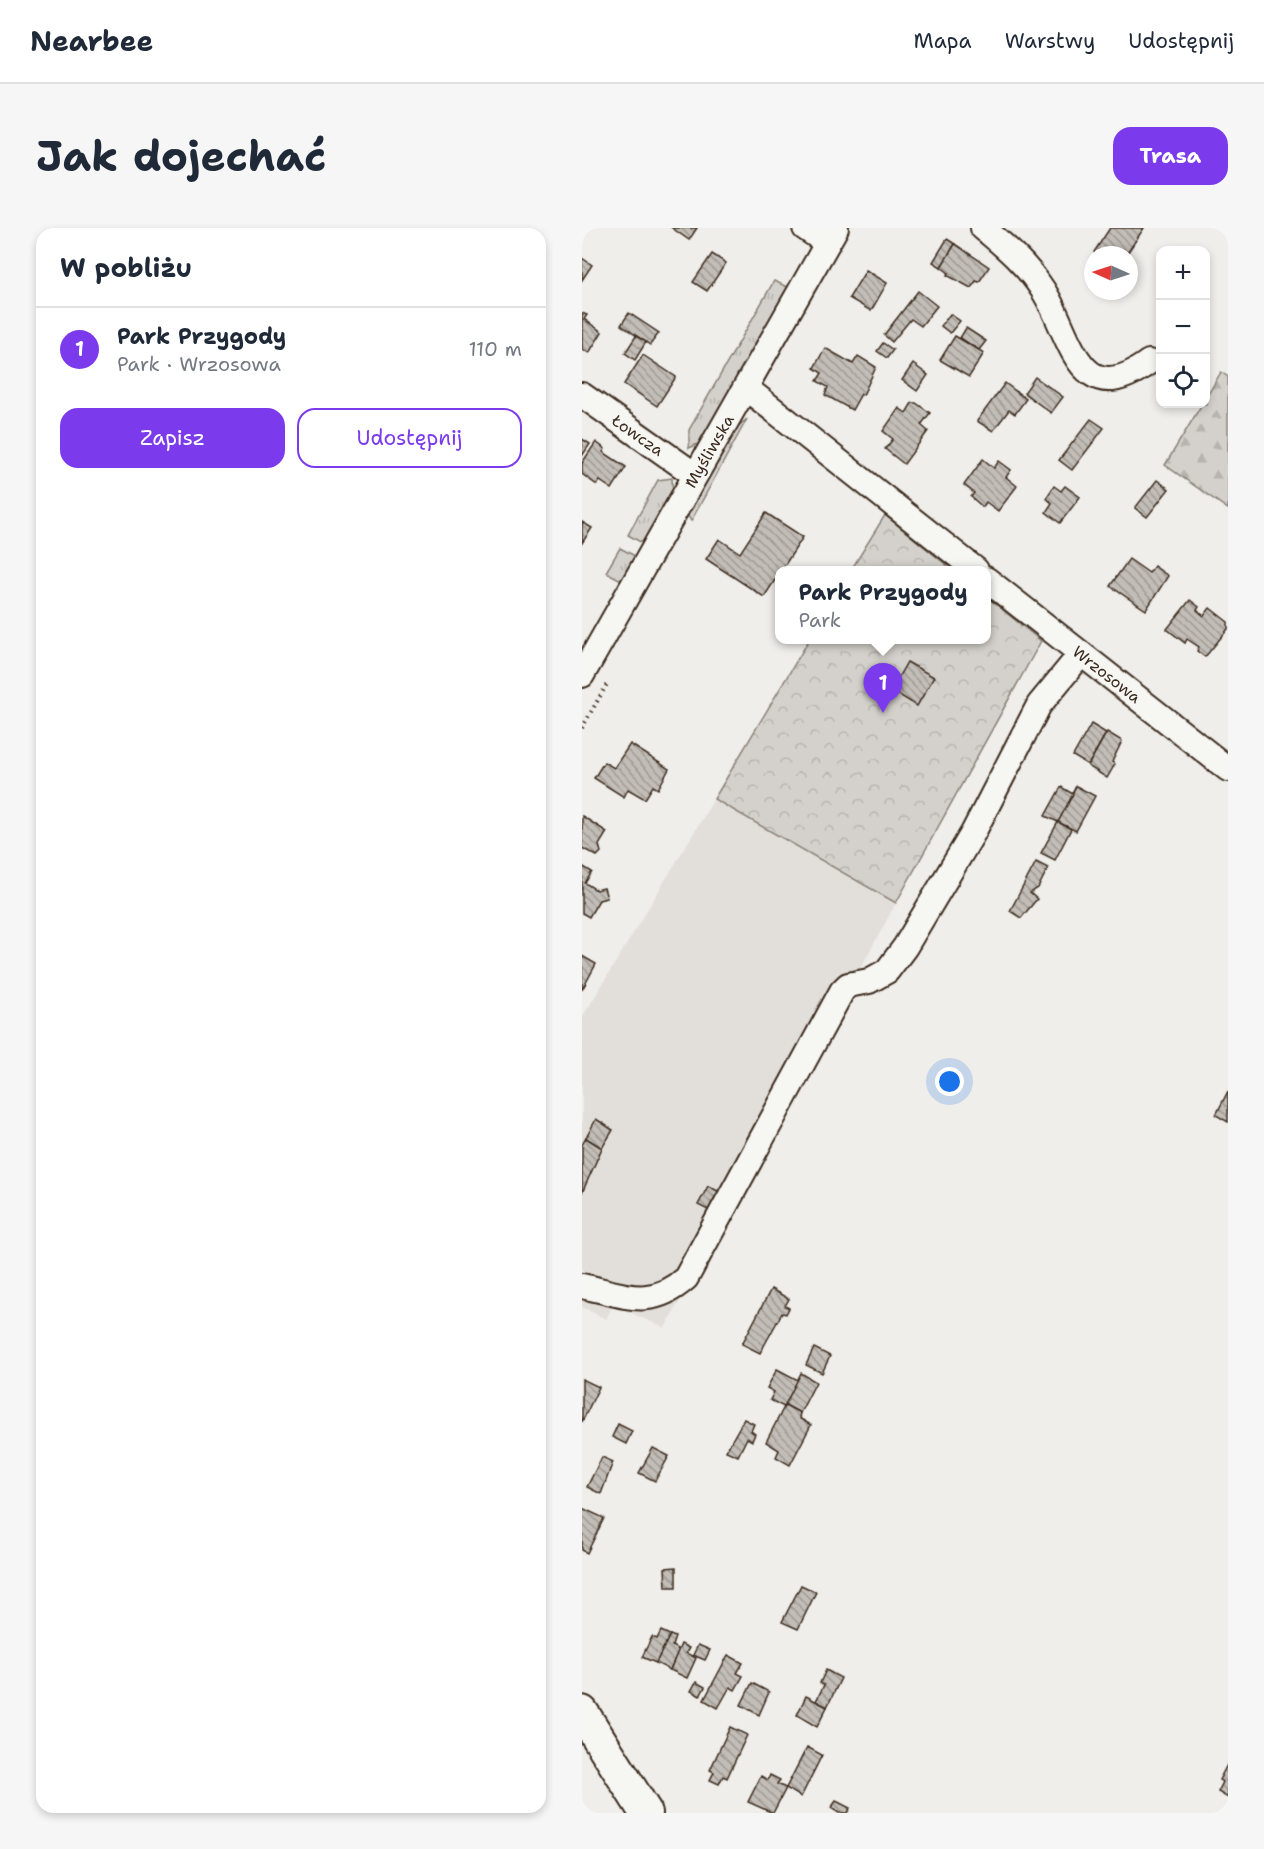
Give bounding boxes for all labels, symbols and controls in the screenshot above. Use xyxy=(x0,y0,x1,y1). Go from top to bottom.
text: Nearbee xyxy=(30,22,153,60)
text: Mapa xyxy=(914,27,972,55)
text: Warstwy xyxy=(1005,27,1095,55)
text: Udostępnij xyxy=(1128,27,1234,55)
button: Trasa xyxy=(1113,127,1228,185)
text: Jak dojechać xyxy=(36,128,326,184)
north arrow xyxy=(1084,246,1138,300)
map controls xyxy=(1156,246,1210,408)
button: + xyxy=(1156,246,1210,300)
text: W pobliżu xyxy=(60,250,192,285)
button: − xyxy=(1156,300,1210,354)
text: Park Przygody xyxy=(117,322,286,351)
text: 1 xyxy=(75,336,84,362)
text: 110 m xyxy=(468,336,522,362)
text: Park · Wrzosowa xyxy=(117,351,281,377)
button: locate xyxy=(1156,354,1210,408)
button: Zapisz xyxy=(60,408,285,468)
button: Udostępnij xyxy=(297,408,522,468)
street label: Łowcza xyxy=(607,409,668,461)
street label: Myśliwska xyxy=(680,411,739,492)
popup xyxy=(775,566,991,644)
text: Park Przygody xyxy=(798,578,968,607)
text: Park xyxy=(798,607,841,633)
street label: Wrzosowa xyxy=(1068,641,1145,708)
pin: 1 xyxy=(864,664,902,713)
your location xyxy=(935,1067,964,1096)

